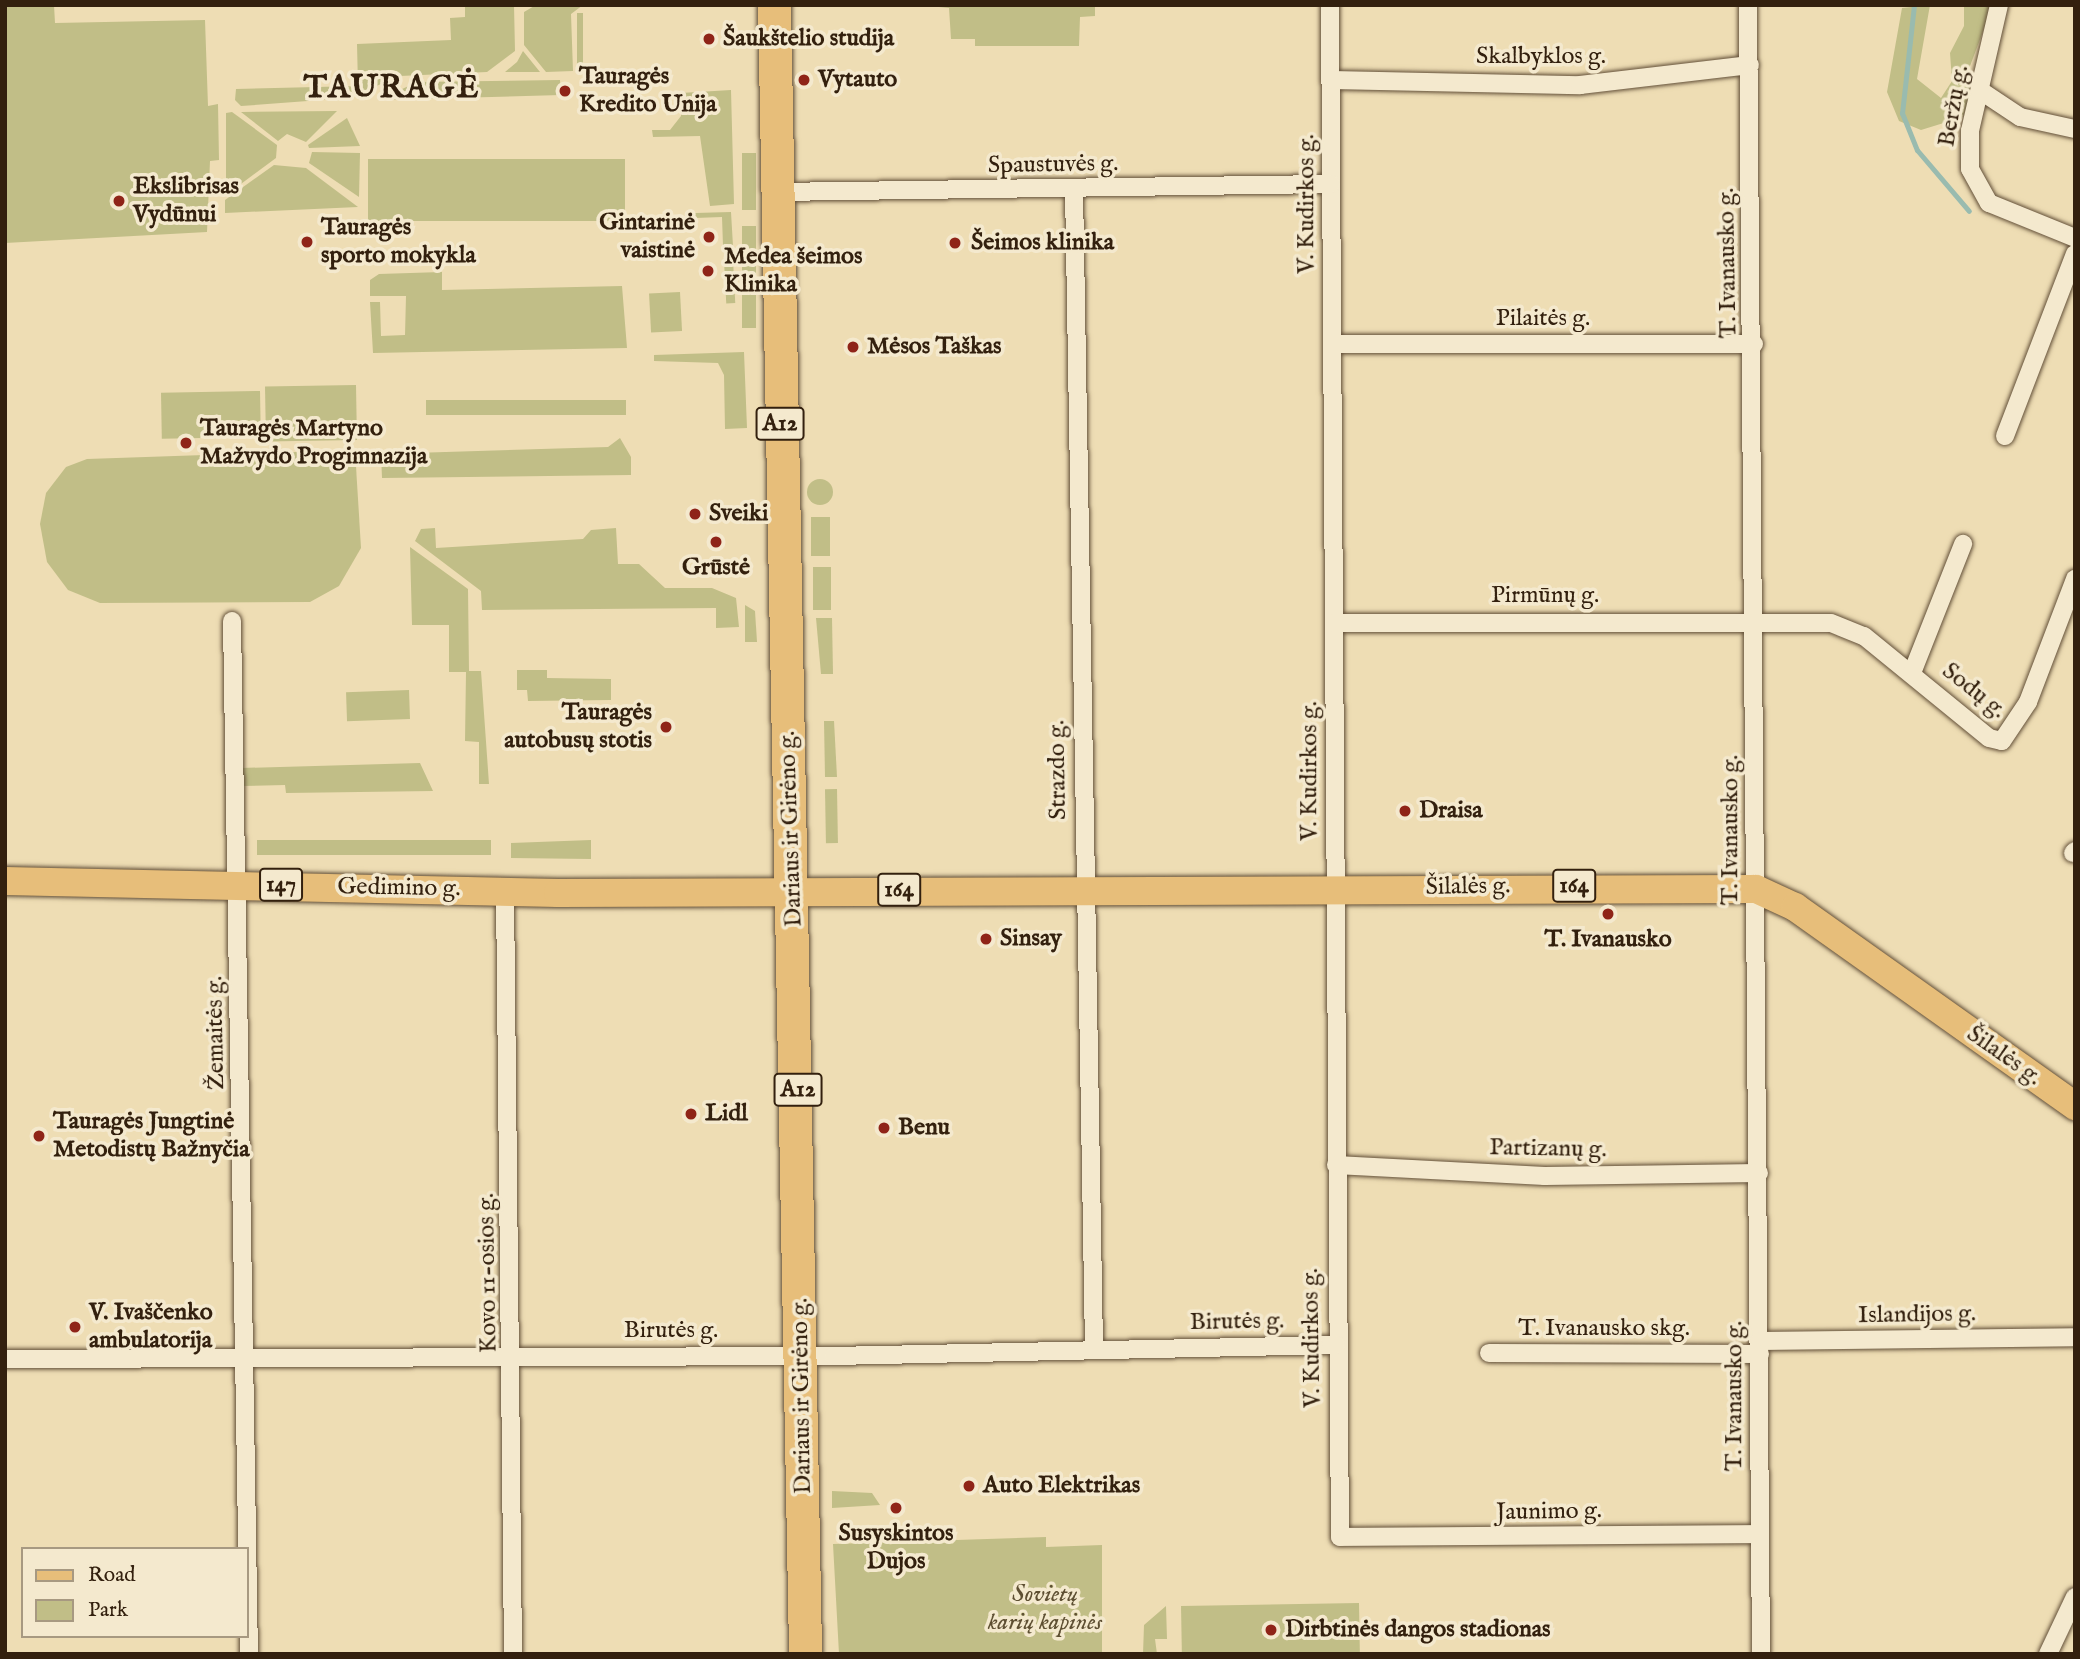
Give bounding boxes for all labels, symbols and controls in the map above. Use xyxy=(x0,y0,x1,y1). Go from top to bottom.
place label: Šaukštelio studija xyxy=(723,25,894,53)
marker: Šaukštelio studija xyxy=(701,31,717,47)
street label: Skalbyklos g. xyxy=(1476,43,1606,71)
place label: Tauragės Kredito Unija xyxy=(579,63,717,119)
street label: Beržų g. xyxy=(1933,63,1975,149)
place label: Vytauto xyxy=(818,66,897,94)
district label: TAURAGĖ xyxy=(304,70,480,108)
marker: Vytauto xyxy=(796,72,812,88)
marker: Tauragės Kredito Unija xyxy=(557,83,573,99)
street label: V. Kudirkos g. xyxy=(1293,134,1321,274)
street label: Spaustuvės g. xyxy=(988,149,1118,181)
place label: Ekslibrisas Vydūnui xyxy=(133,173,239,229)
street label: T. Ivanausko g. xyxy=(1712,188,1744,338)
marker: Ekslibrisas Vydūnui xyxy=(111,193,127,209)
place label: Gintarinė vaistinė xyxy=(599,209,695,265)
place label: Tauragės sporto mokykla xyxy=(321,214,476,270)
marker: Gintarinė vaistinė xyxy=(701,229,717,245)
place label: Šeimos klinika xyxy=(971,229,1114,257)
marker: Šeimos klinika xyxy=(945,233,965,253)
marker: Tauragės sporto mokykla xyxy=(299,234,315,250)
place label: Medea šeimos Klinika xyxy=(724,243,862,299)
marker: Medea šeimos Klinika xyxy=(698,261,718,281)
street label: Pilaitės g. xyxy=(1496,305,1590,333)
place label: Mėsos Taškas xyxy=(867,333,1002,361)
marker: Mėsos Taškas xyxy=(845,339,861,355)
road number: A12 xyxy=(756,404,804,444)
place label: Tauragės Martyno Mažvydo Progimnazija xyxy=(200,415,427,471)
marker: Tauragės Martyno Mažvydo Progimnazija xyxy=(178,435,194,451)
place label: Sveiki xyxy=(709,500,768,528)
marker: Sveiki xyxy=(687,506,703,522)
marker: Grūstė xyxy=(708,534,724,550)
place label: Grūstė xyxy=(682,554,750,582)
street label: Pirmūnų g. xyxy=(1491,582,1599,610)
street label: Sodų g. xyxy=(1936,657,2012,725)
place label: Tauragės autobusų stotis xyxy=(504,699,652,755)
street label: V. Kudirkos g. xyxy=(1296,701,1324,841)
marker: Tauragės autobusų stotis xyxy=(658,719,674,735)
street label: Strazdo g. xyxy=(1043,720,1073,820)
street label: Dariaus ir Girėno g. xyxy=(773,731,809,927)
street label: T. Ivanausko g. xyxy=(1717,755,1745,905)
place label: Draisa xyxy=(1419,797,1483,825)
marker: Draisa xyxy=(1397,803,1413,819)
road number: 147 xyxy=(258,866,304,904)
road number: 164 xyxy=(1551,866,1597,906)
road number: 164 xyxy=(876,870,922,909)
street label: Šilalės g. xyxy=(1425,872,1511,902)
street label: Gedimino g. xyxy=(337,873,461,903)
marker: T. Ivanausko xyxy=(1600,906,1616,922)
place label: Sinsay xyxy=(1000,925,1062,953)
place label: T. Ivanausko xyxy=(1544,926,1672,954)
marker: Sinsay xyxy=(978,931,994,947)
street label: Žemaitės g. xyxy=(201,976,231,1090)
street label: Šilalės g. xyxy=(1961,1020,2047,1092)
road number: A12 xyxy=(774,1070,822,1110)
place label: Lidl xyxy=(705,1100,748,1128)
marker: Lidl xyxy=(683,1106,699,1122)
place label: Tauragės Jungtinė Metodistų Bažnyčia xyxy=(53,1108,250,1164)
place label: Benu xyxy=(898,1114,950,1142)
marker: Benu xyxy=(876,1120,892,1136)
marker: Tauragės Jungtinė Metodistų Bažnyčia xyxy=(31,1128,47,1144)
street label: Partizanų g. xyxy=(1489,1134,1607,1164)
street label: Kovo 11-osios g. xyxy=(472,1193,504,1353)
street label: V. Kudirkos g. xyxy=(1296,1268,1328,1408)
street label: Dariaus ir Girėno g. xyxy=(786,1298,818,1494)
place label: V. Ivaščenko ambulatorija xyxy=(89,1299,213,1355)
street label: Islandijos g. xyxy=(1858,1300,1976,1330)
street label: Birutės g. xyxy=(1190,1307,1284,1337)
street label: T. Ivanausko skg. xyxy=(1518,1315,1690,1343)
street label: Birutės g. xyxy=(624,1317,718,1345)
marker: V. Ivaščenko ambulatorija xyxy=(67,1319,83,1335)
street label: T. Ivanausko g. xyxy=(1721,1321,1749,1471)
place label: Auto Elektrikas xyxy=(983,1472,1140,1500)
marker: Auto Elektrikas xyxy=(961,1478,977,1494)
street label: Jaunimo g. xyxy=(1496,1497,1602,1527)
marker: Susyskintos Dujos xyxy=(888,1500,904,1516)
place label: Susyskintos Dujos xyxy=(839,1520,953,1576)
legend xyxy=(21,1547,248,1638)
text: Road xyxy=(88,1562,135,1589)
park label: Sovietų karių kapinės xyxy=(988,1581,1102,1637)
text: Park xyxy=(88,1597,128,1624)
place label: Dirbtinės dangos stadionas xyxy=(1285,1616,1551,1644)
marker: Dirbtinės dangos stadionas xyxy=(1263,1622,1279,1638)

